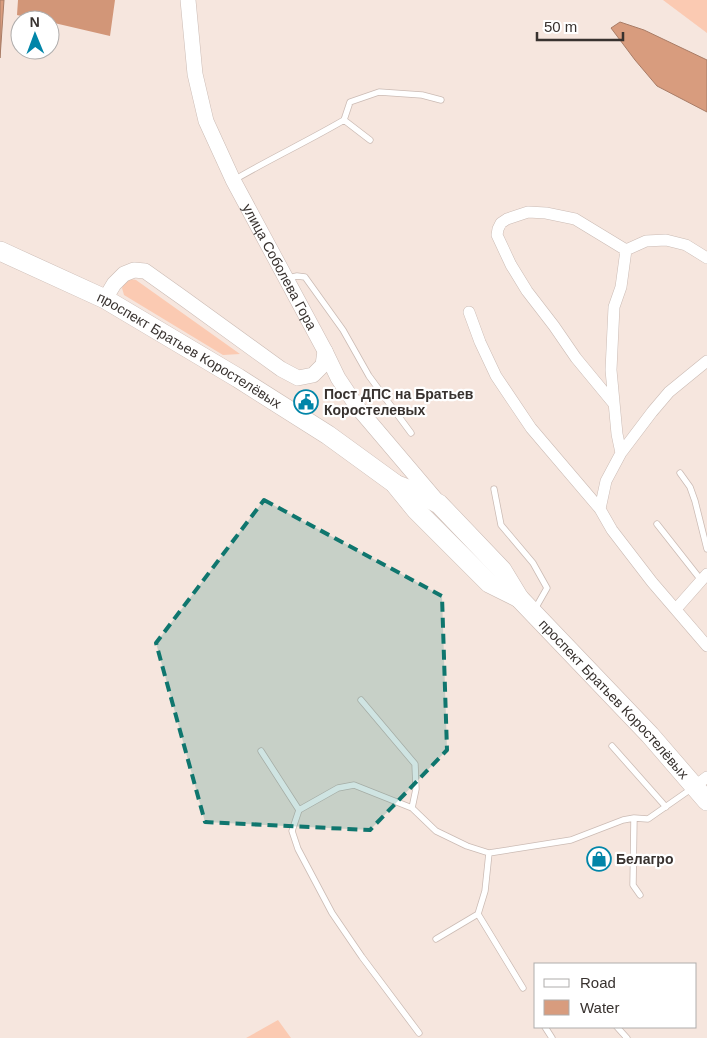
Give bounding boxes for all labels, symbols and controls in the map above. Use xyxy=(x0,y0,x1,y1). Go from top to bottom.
north arrow xyxy=(10,10,60,60)
scale bar xyxy=(537,10,623,42)
text: N xyxy=(30,14,40,30)
text: 50 m xyxy=(544,18,577,35)
street label: улица Соболева Гора xyxy=(239,201,320,333)
street label: проспект Братьев Коростелёвых xyxy=(95,289,284,411)
place label: Пост ДПС на Братьев Коростелевых xyxy=(324,386,474,418)
public building icon: Пост ДПС на Братьев Коростелевых xyxy=(293,389,319,415)
street label: проспект Братьев Коростелёвых xyxy=(536,616,692,782)
shop icon: Белагро xyxy=(586,846,612,872)
place label: Белагро xyxy=(616,851,673,867)
legend xyxy=(534,963,697,1028)
text: Road xyxy=(580,974,616,991)
text: Water xyxy=(580,999,619,1016)

